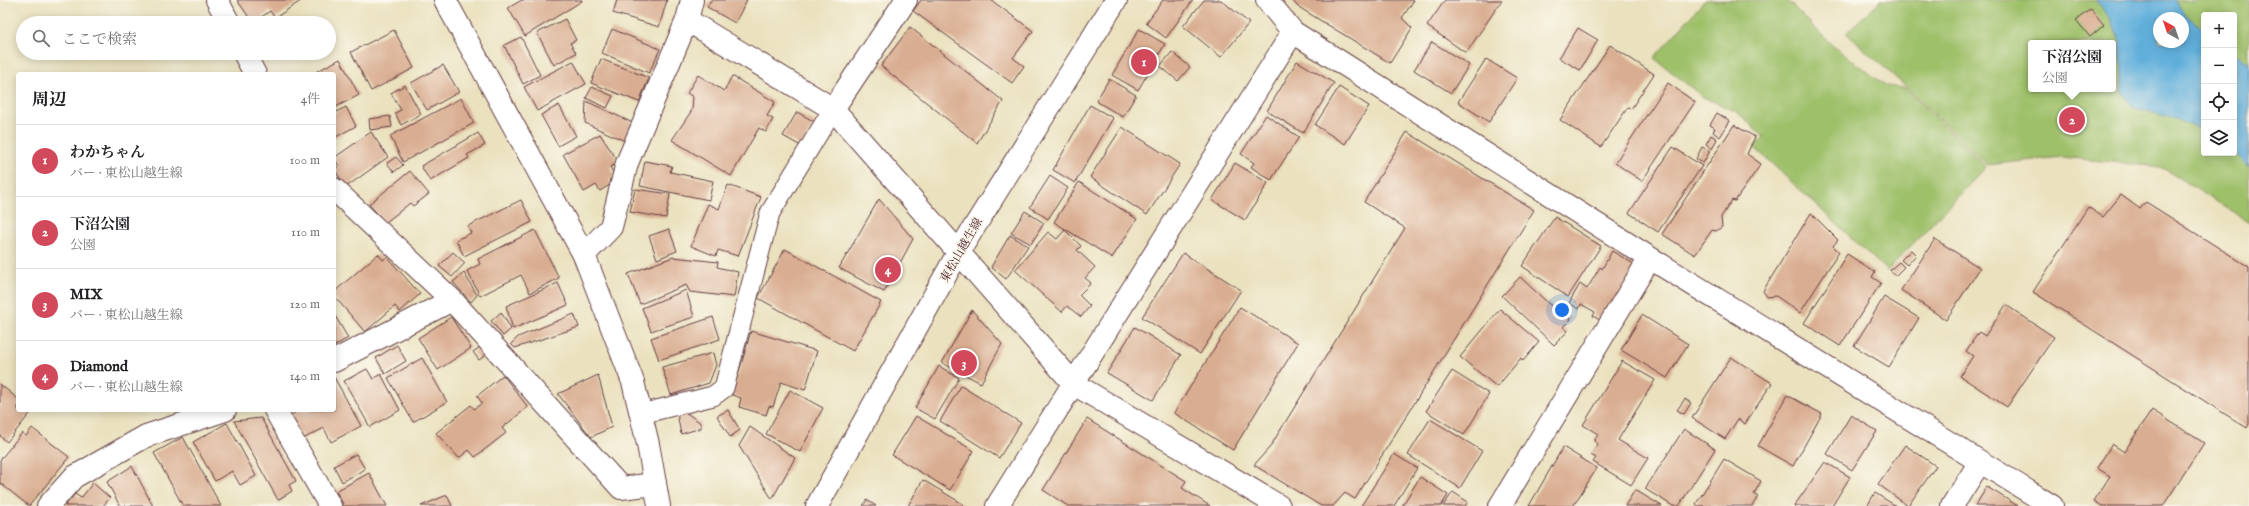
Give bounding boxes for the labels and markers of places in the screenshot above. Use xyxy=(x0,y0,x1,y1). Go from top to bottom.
pin: 1 xyxy=(1131,47,1157,77)
pin: 2 xyxy=(2059,105,2085,135)
pin: 4 xyxy=(875,255,901,285)
pin: 3 xyxy=(951,348,977,378)

